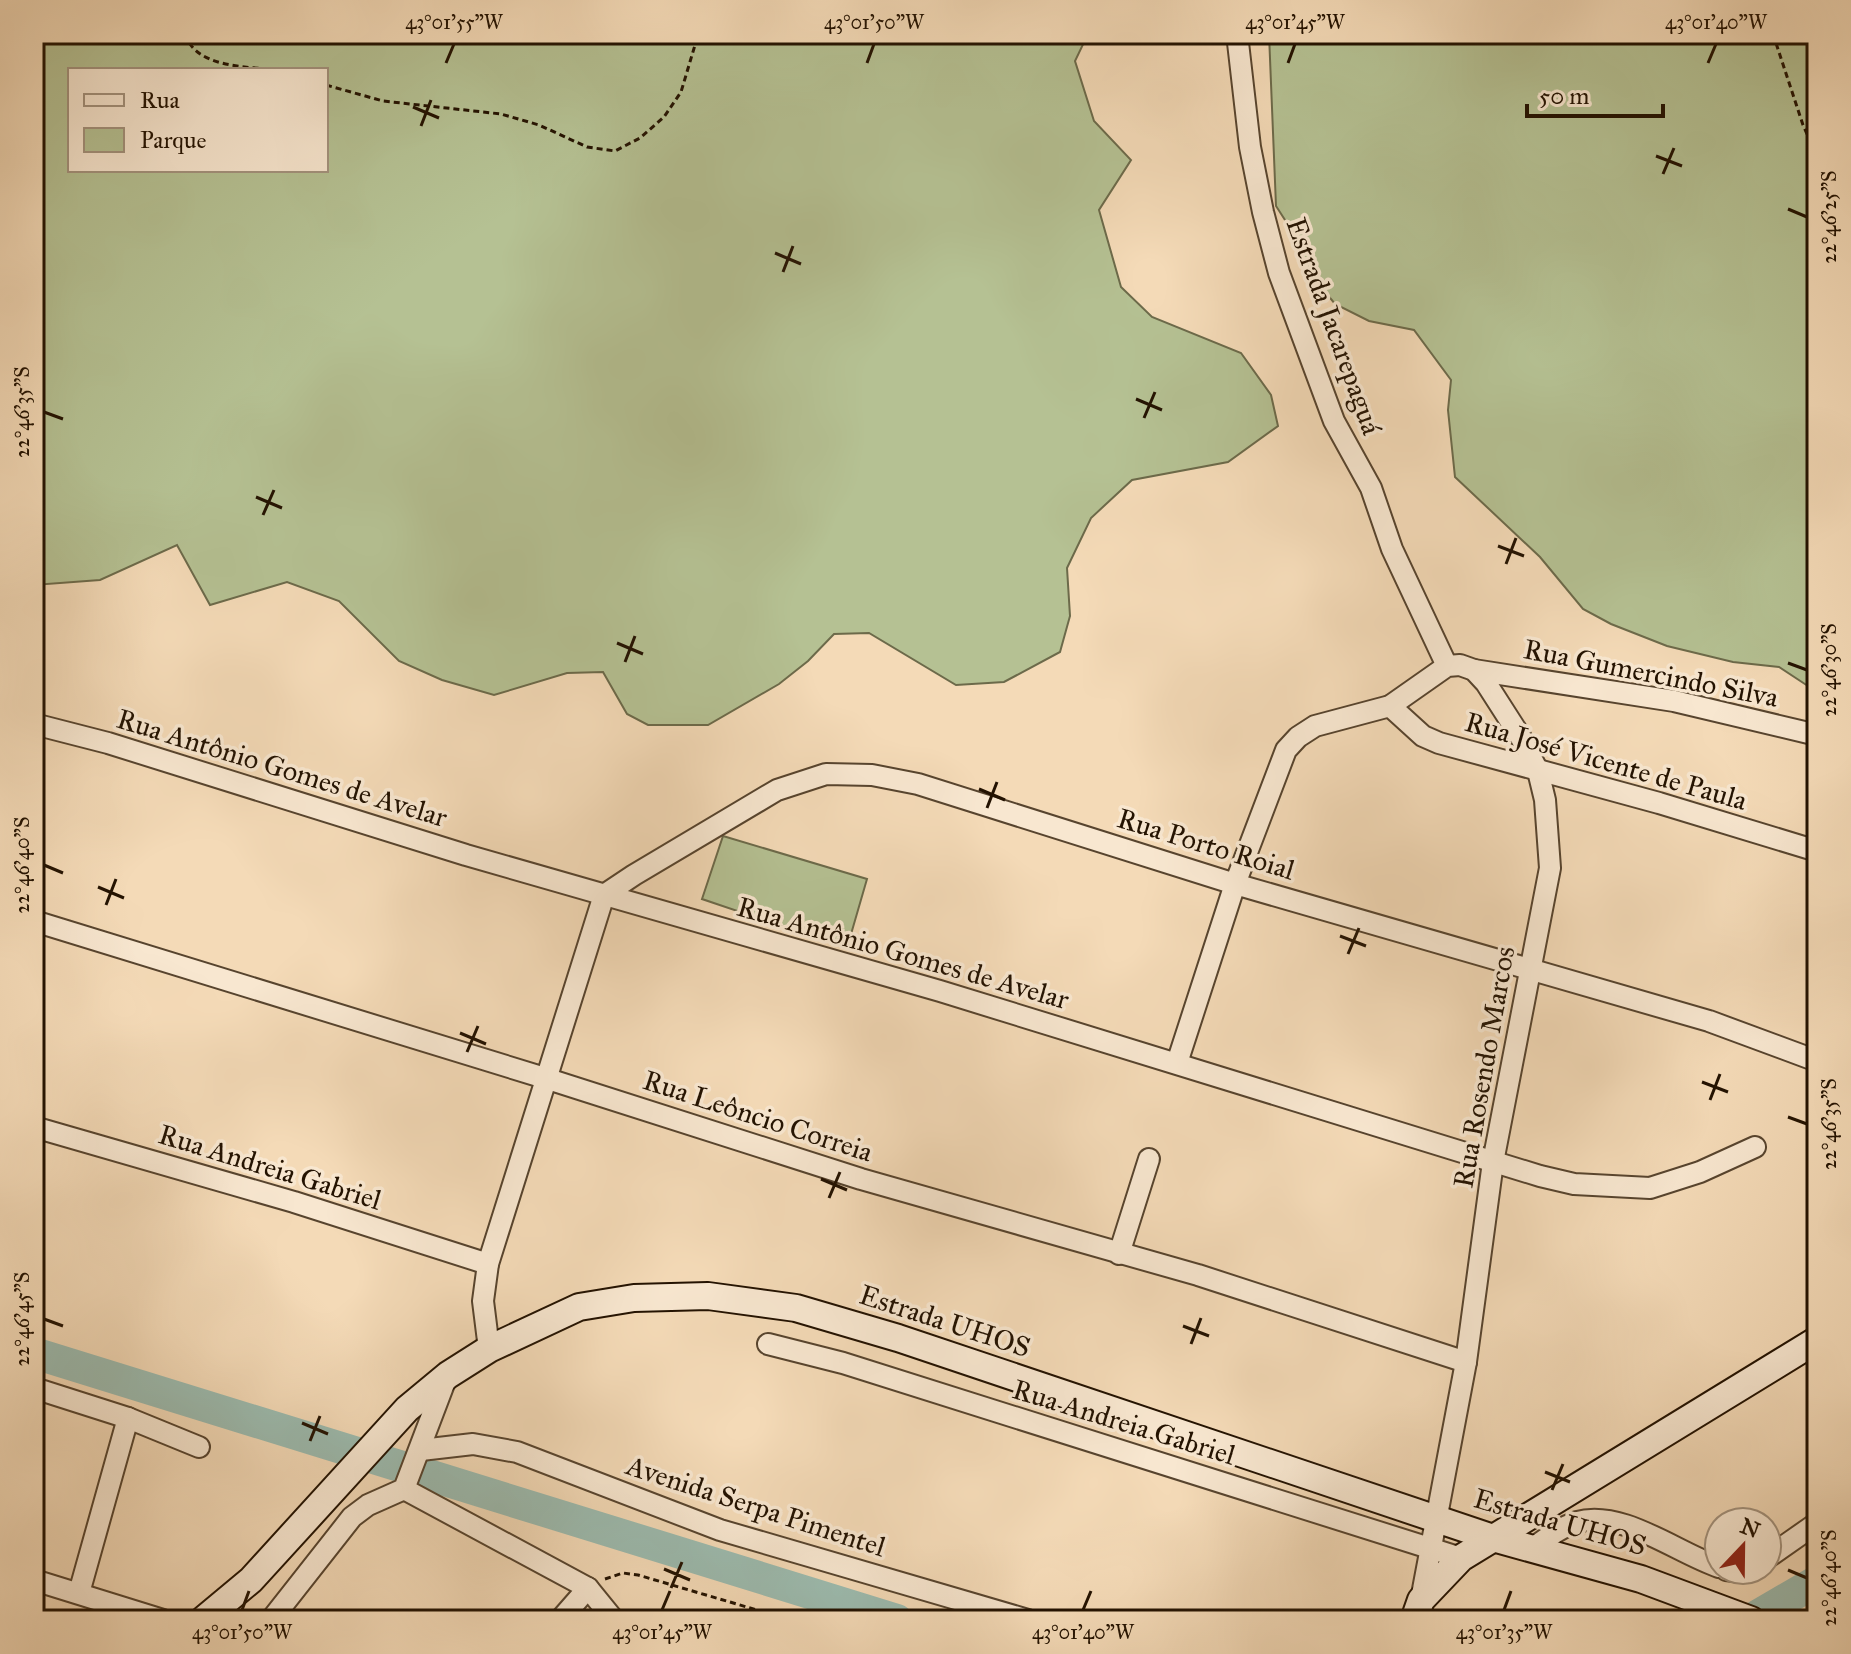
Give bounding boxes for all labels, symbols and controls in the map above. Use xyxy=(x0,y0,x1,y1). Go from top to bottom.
text: 43°01'55"W xyxy=(405,10,504,34)
text: 43°01'50"W xyxy=(824,10,925,34)
text: 43°01'45"W xyxy=(1245,10,1346,34)
text: 43°01'40"W xyxy=(1665,10,1768,34)
legend xyxy=(68,68,328,172)
scale bar xyxy=(1527,68,1663,118)
text: 50 m xyxy=(1539,81,1589,111)
text: Rua xyxy=(140,85,180,115)
text: Parque xyxy=(140,125,207,155)
text: 22°46'25"S xyxy=(1817,170,1841,264)
street label: Estrada Jacarepaguá xyxy=(1278,213,1390,439)
text: 22°46'35"S xyxy=(10,366,34,458)
text: 22°46'30"S xyxy=(1817,623,1841,717)
street label: Rua Gumercindo Silva xyxy=(1521,631,1781,715)
street label: Rua Antônio Gomes de Avelar xyxy=(113,701,452,835)
street label: Rua José Vicente de Paula xyxy=(1461,704,1751,818)
street label: Rua Porto Roial xyxy=(1113,800,1299,888)
text: 22°46'40"S xyxy=(10,817,34,913)
street label: Rua Antônio Gomes de Avelar xyxy=(733,889,1073,1017)
street label: Rua Rosendo Marcos xyxy=(1446,943,1522,1191)
street label: Rua Leôncio Correia xyxy=(639,1062,877,1170)
text: 22°46'35"S xyxy=(1817,1078,1841,1170)
street label: Rua Andreia Gabriel xyxy=(154,1117,386,1218)
text: 22°46'45"S xyxy=(10,1272,34,1366)
street label: Estrada UHOS xyxy=(855,1277,1035,1365)
street label: Rua Andreia Gabriel xyxy=(1008,1372,1240,1473)
street label: Avenida Serpa Pimentel xyxy=(621,1447,890,1565)
street label: Estrada UHOS xyxy=(1470,1481,1650,1563)
north arrow xyxy=(1703,1506,1783,1586)
text: N xyxy=(1737,1512,1764,1544)
text: 22°46'40"S xyxy=(1817,1530,1841,1626)
text: 43°01'50"W xyxy=(192,1620,293,1644)
text: 43°01'45"W xyxy=(612,1620,713,1644)
text: 43°01'40"W xyxy=(1032,1620,1135,1644)
text: 43°01'35"W xyxy=(1456,1620,1553,1644)

